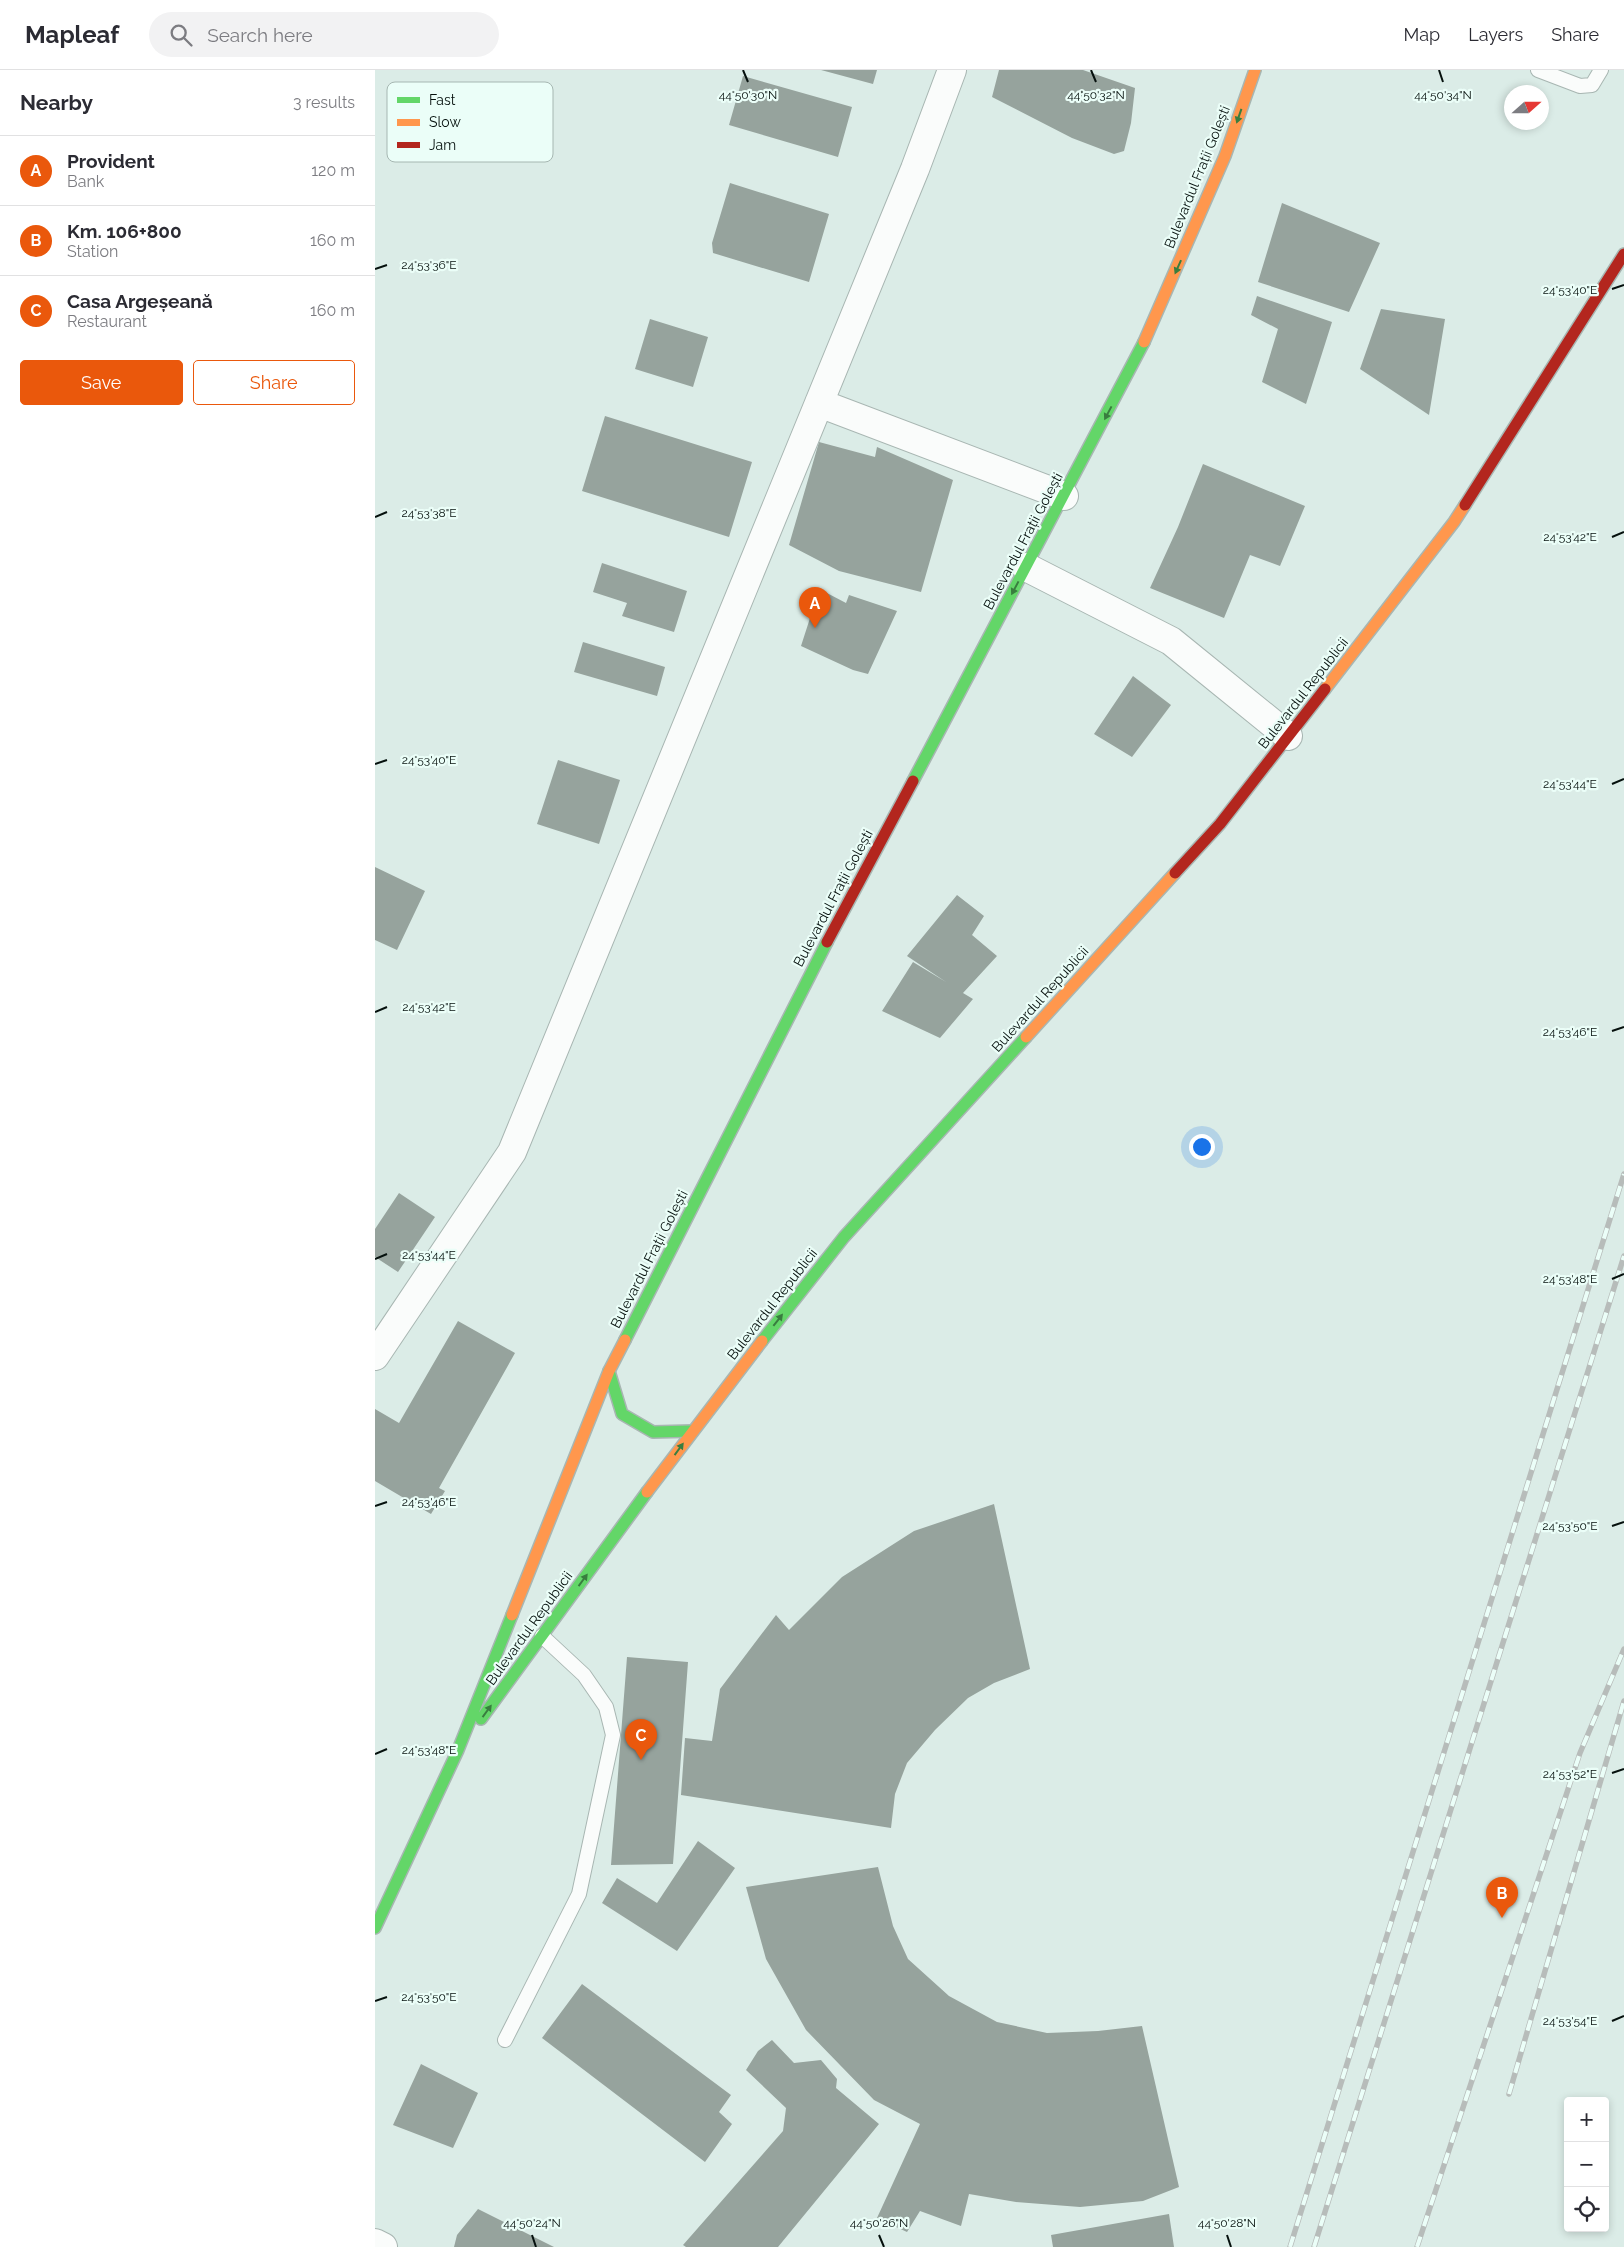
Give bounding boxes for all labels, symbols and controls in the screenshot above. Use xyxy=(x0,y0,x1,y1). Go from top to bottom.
search box xyxy=(149,12,499,57)
text: Mapleaf xyxy=(25,20,119,49)
icon: search xyxy=(167,21,195,49)
text: Search here xyxy=(207,24,313,46)
text: Map xyxy=(1404,24,1440,45)
text: Layers xyxy=(1468,24,1523,45)
text: Share xyxy=(1551,24,1599,45)
legend xyxy=(387,82,553,162)
north arrow xyxy=(1504,85,1549,130)
text: 44°50'30"N xyxy=(719,88,777,102)
text: 44°50'32"N xyxy=(1067,88,1125,102)
text: 44°50'34"N xyxy=(1414,88,1472,102)
text: Nearby xyxy=(20,90,93,115)
text: Fast xyxy=(429,92,456,108)
text: 3 results xyxy=(293,93,355,112)
street label: Bulevardul Frații Golești xyxy=(1161,103,1233,251)
one-way arrow xyxy=(1235,109,1243,124)
text: Slow xyxy=(429,114,461,130)
text: Jam xyxy=(429,137,456,153)
text: Provident xyxy=(67,150,155,172)
text: A xyxy=(31,161,41,180)
text: 120 m xyxy=(311,161,355,180)
text: Bank xyxy=(67,172,104,191)
text: Km. 106+800 xyxy=(67,220,182,242)
text: B xyxy=(31,231,41,250)
text: 160 m xyxy=(310,231,355,250)
text: Station xyxy=(67,242,118,261)
text: 24°53'36"E xyxy=(401,258,457,272)
one-way arrow xyxy=(1173,260,1181,274)
text: 24°53'40"E xyxy=(1543,283,1597,297)
text: Casa Argeșeană xyxy=(67,290,213,312)
text: C xyxy=(31,301,41,320)
text: 160 m xyxy=(310,301,355,320)
text: Restaurant xyxy=(67,312,147,331)
button: Save xyxy=(20,360,183,405)
button: Share xyxy=(193,360,355,405)
one-way arrow xyxy=(1104,406,1112,421)
street label: Bulevardul Frații Golești xyxy=(980,470,1066,612)
text: 24°53'38"E xyxy=(401,506,457,520)
text: 24°53'42"E xyxy=(1543,530,1597,544)
one-way arrow xyxy=(1011,580,1019,595)
pin: A xyxy=(799,587,831,628)
street label: Bulevardul Republicii xyxy=(1255,634,1351,752)
text: 24°53'40"E xyxy=(402,753,456,767)
text: 24°53'44"E xyxy=(1543,777,1597,791)
street label: Bulevardul Frații Golești xyxy=(790,827,876,969)
street label: Bulevardul Republicii xyxy=(988,943,1092,1055)
text: 24°53'42"E xyxy=(402,1000,456,1014)
text: 24°53'46"E xyxy=(1543,1025,1597,1039)
your location xyxy=(1189,1134,1215,1160)
street label: Bulevardul Frații Golești xyxy=(607,1187,691,1331)
street label: Bulevardul Republicii xyxy=(724,1245,820,1363)
text: 24°53'44"E xyxy=(402,1248,456,1262)
text: 24°53'48"E xyxy=(1543,1272,1597,1286)
one-way arrow xyxy=(773,1314,784,1327)
one-way arrow xyxy=(674,1442,684,1456)
text: 24°53'46"E xyxy=(402,1495,456,1509)
text: 24°53'50"E xyxy=(1542,1519,1598,1533)
street label: Bulevardul Republicii xyxy=(482,1568,576,1688)
one-way arrow xyxy=(578,1573,588,1587)
one-way arrow xyxy=(482,1704,492,1718)
pin: C xyxy=(625,1719,657,1760)
text: 24°53'48"E xyxy=(402,1743,456,1757)
text: 24°53'52"E xyxy=(1543,1767,1597,1781)
pin: B xyxy=(1486,1877,1518,1918)
text: 24°53'50"E xyxy=(401,1990,457,2004)
text: 24°53'54"E xyxy=(1543,2014,1597,2028)
map controls xyxy=(1564,2097,1609,2232)
button: + xyxy=(1564,2097,1609,2142)
button: − xyxy=(1564,2142,1609,2187)
button: locate xyxy=(1564,2187,1609,2232)
text: 44°50'24"N xyxy=(503,2216,561,2230)
text: 44°50'26"N xyxy=(850,2216,908,2230)
text: 44°50'28"N xyxy=(1198,2216,1256,2230)

